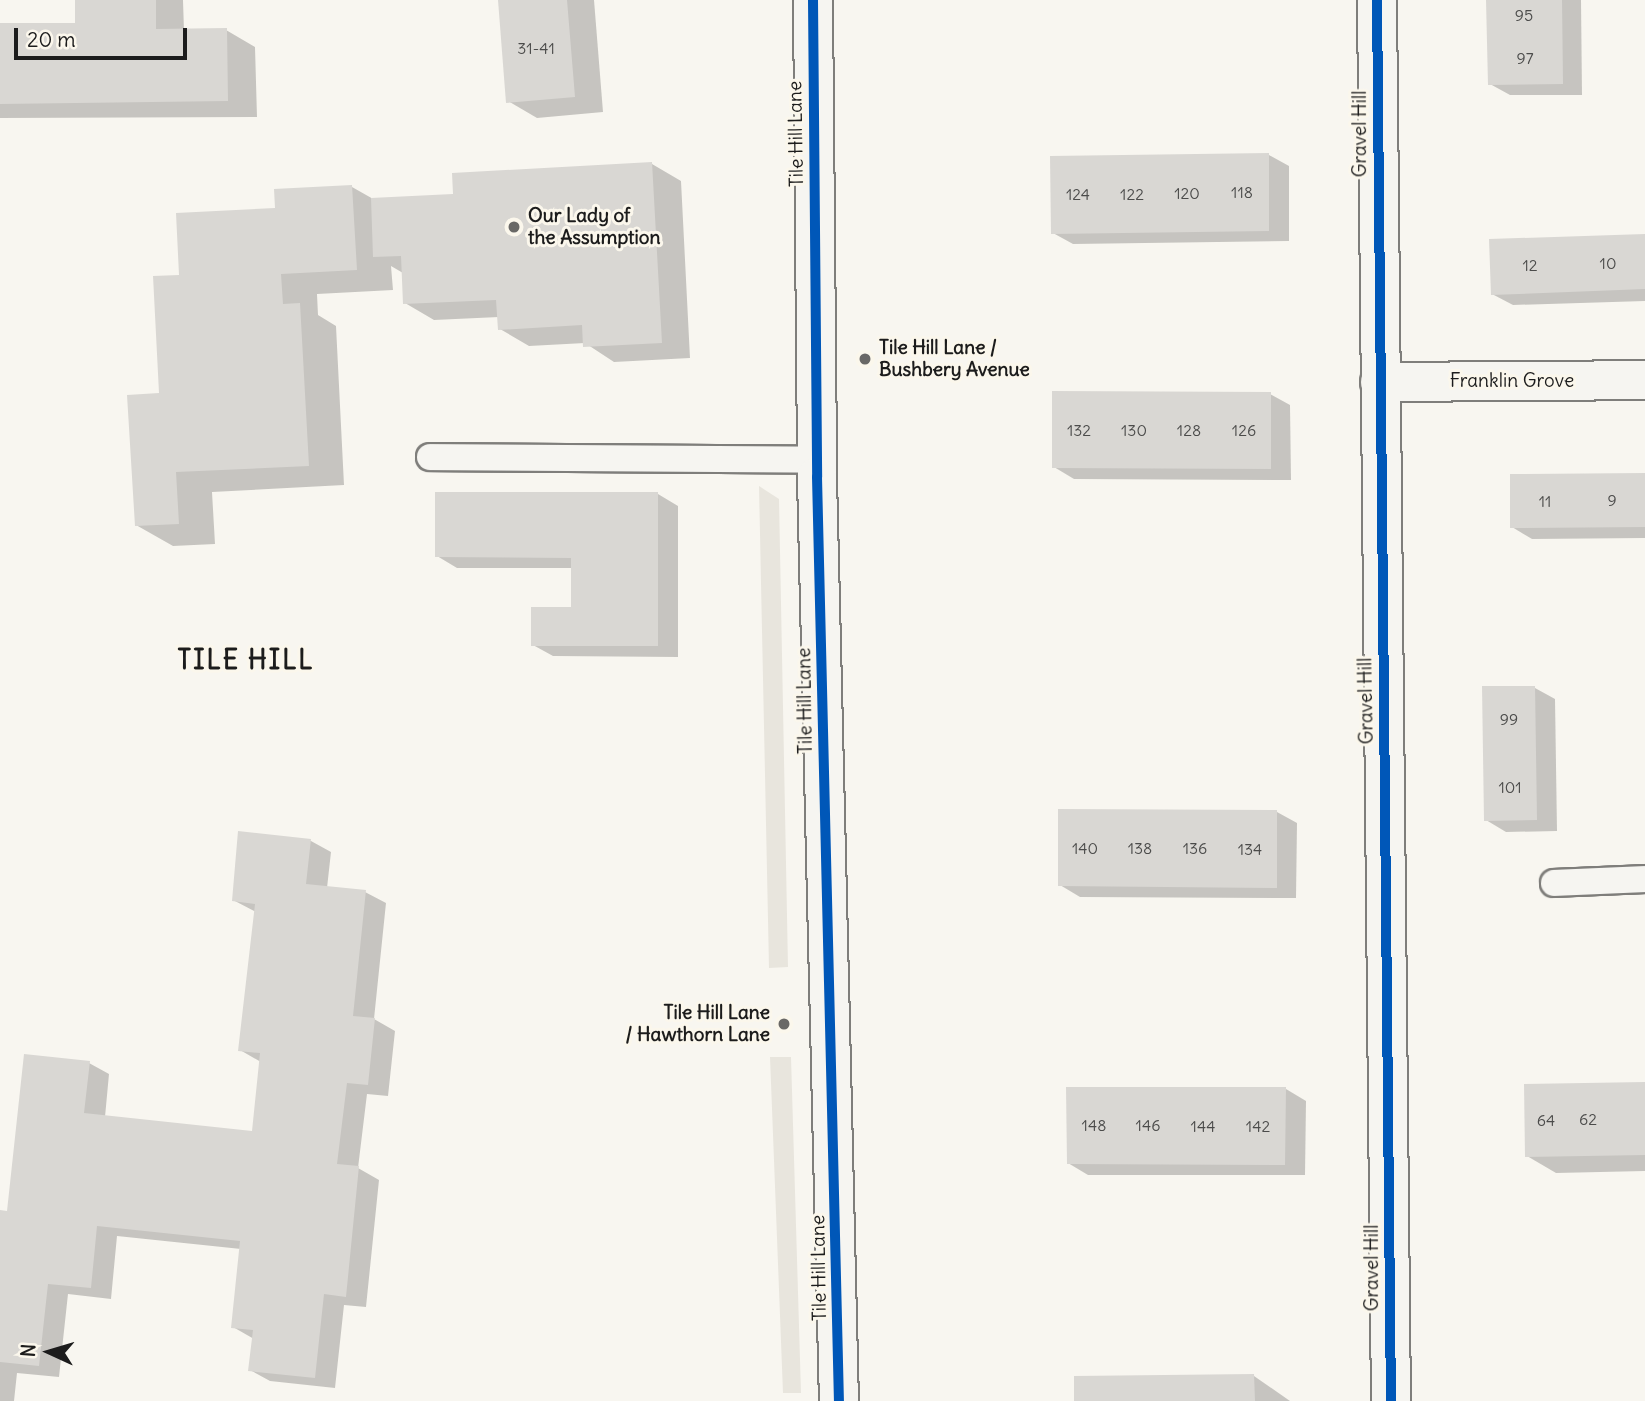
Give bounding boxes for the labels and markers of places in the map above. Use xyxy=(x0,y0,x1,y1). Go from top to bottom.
place label: Our Lady of the Assumption xyxy=(528,205,660,249)
marker: Our Lady of the Assumption xyxy=(506,219,522,235)
place label: Tile Hill Lane / Bushbery Avenue xyxy=(879,337,1030,381)
marker: Tile Hill Lane / Bushbery Avenue xyxy=(857,351,873,367)
place label: Tile Hill Lane / Hawthorn Lane xyxy=(626,1002,770,1046)
marker: Tile Hill Lane / Hawthorn Lane xyxy=(776,1016,792,1032)

